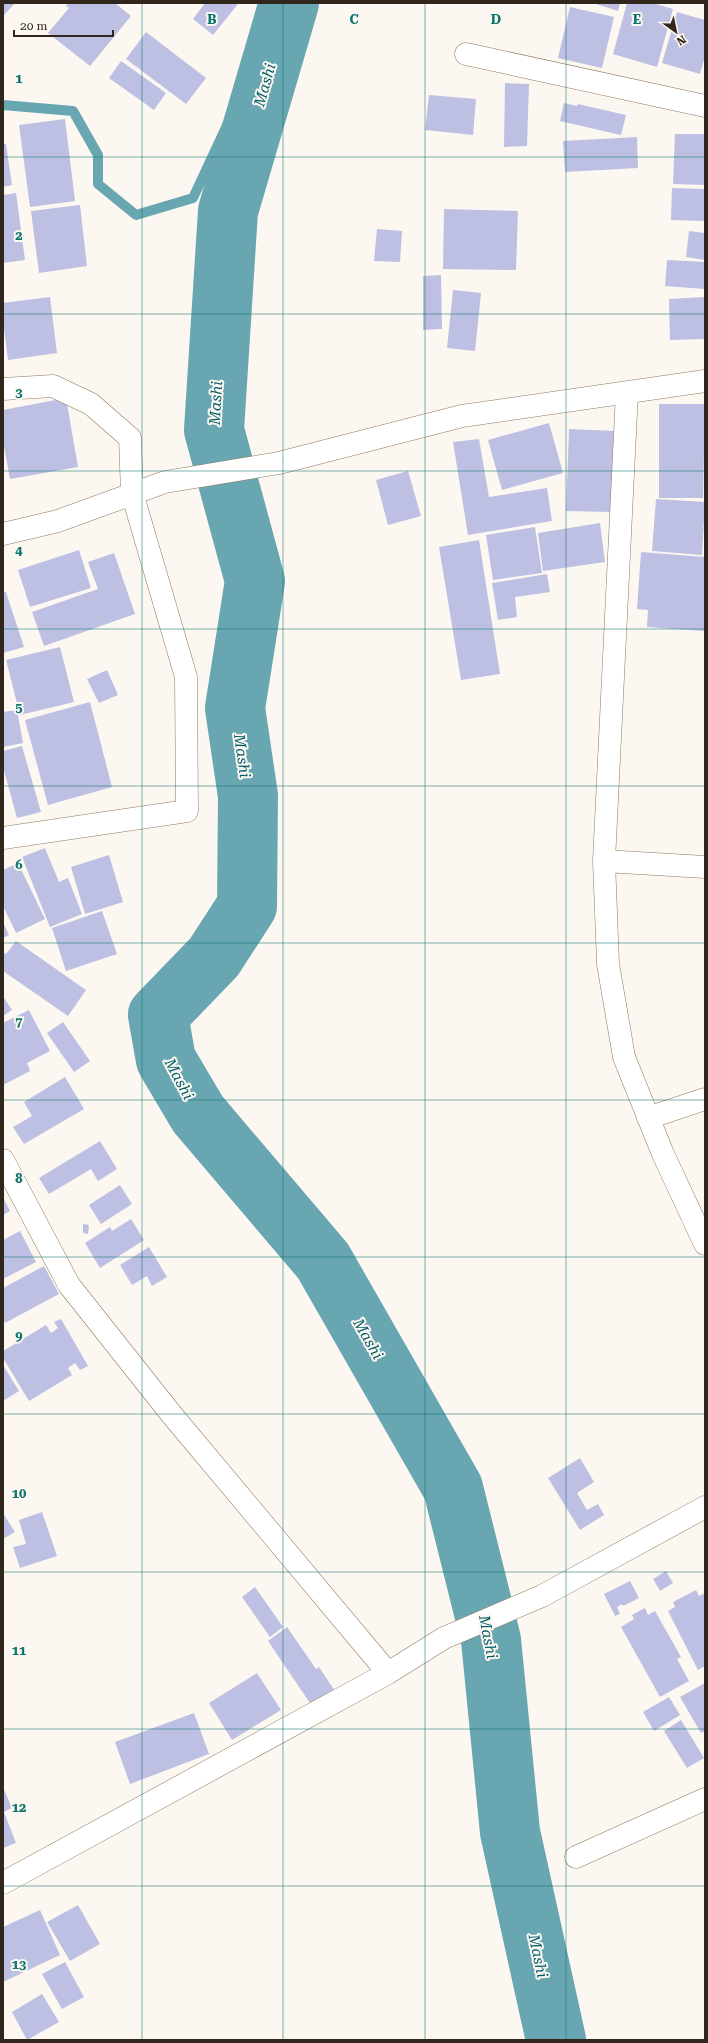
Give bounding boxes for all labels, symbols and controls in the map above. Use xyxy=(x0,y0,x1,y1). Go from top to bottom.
scale bar xyxy=(14,12,113,38)
text: B xyxy=(207,12,217,27)
text: C xyxy=(349,12,359,27)
text: D xyxy=(491,12,501,27)
text: E xyxy=(633,12,641,27)
north arrow xyxy=(656,12,696,52)
text: 20 m xyxy=(20,19,47,33)
text: N xyxy=(674,32,688,48)
water label: Mashi xyxy=(250,61,280,110)
text: 1 xyxy=(15,71,23,86)
text: 2 xyxy=(15,228,23,243)
water label: Mashi xyxy=(206,380,226,426)
text: 3 xyxy=(15,385,23,400)
text: 4 xyxy=(15,543,23,558)
text: 5 xyxy=(15,700,23,715)
water label: Mashi xyxy=(230,732,254,779)
text: 6 xyxy=(15,857,23,872)
text: 7 xyxy=(15,1014,23,1029)
water label: Mashi xyxy=(160,1054,197,1103)
text: 8 xyxy=(15,1171,23,1186)
water label: Mashi xyxy=(349,1315,387,1363)
text: 9 xyxy=(15,1328,23,1343)
text: 10 xyxy=(12,1486,26,1501)
water label: Mashi xyxy=(475,1613,501,1661)
text: 11 xyxy=(12,1643,26,1658)
text: 12 xyxy=(12,1800,26,1815)
water label: Mashi xyxy=(524,1932,551,1980)
text: 13 xyxy=(12,1957,26,1972)

